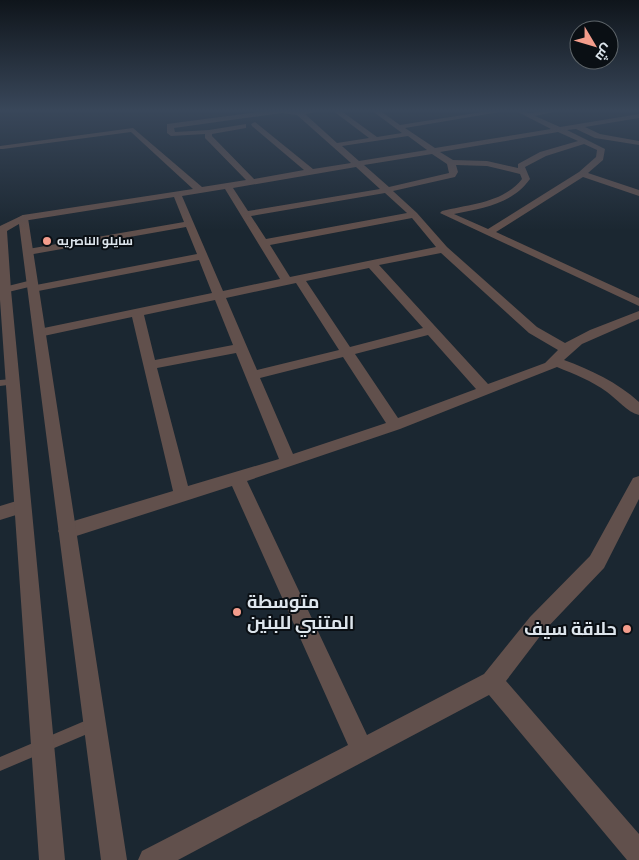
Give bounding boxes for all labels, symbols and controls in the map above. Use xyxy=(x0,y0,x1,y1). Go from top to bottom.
north arrow xyxy=(569,20,619,70)
text: ش xyxy=(592,40,616,65)
place label: سايلو الناصريه xyxy=(57,234,133,249)
marker: سايلو الناصريه xyxy=(41,235,53,247)
place label: متوسطة المتنبي للبنين xyxy=(247,591,354,638)
marker: متوسطة المتنبي للبنين xyxy=(231,606,243,618)
place label: حلاقة سيف xyxy=(524,618,617,640)
marker: حلاقة سيف xyxy=(621,623,633,635)

